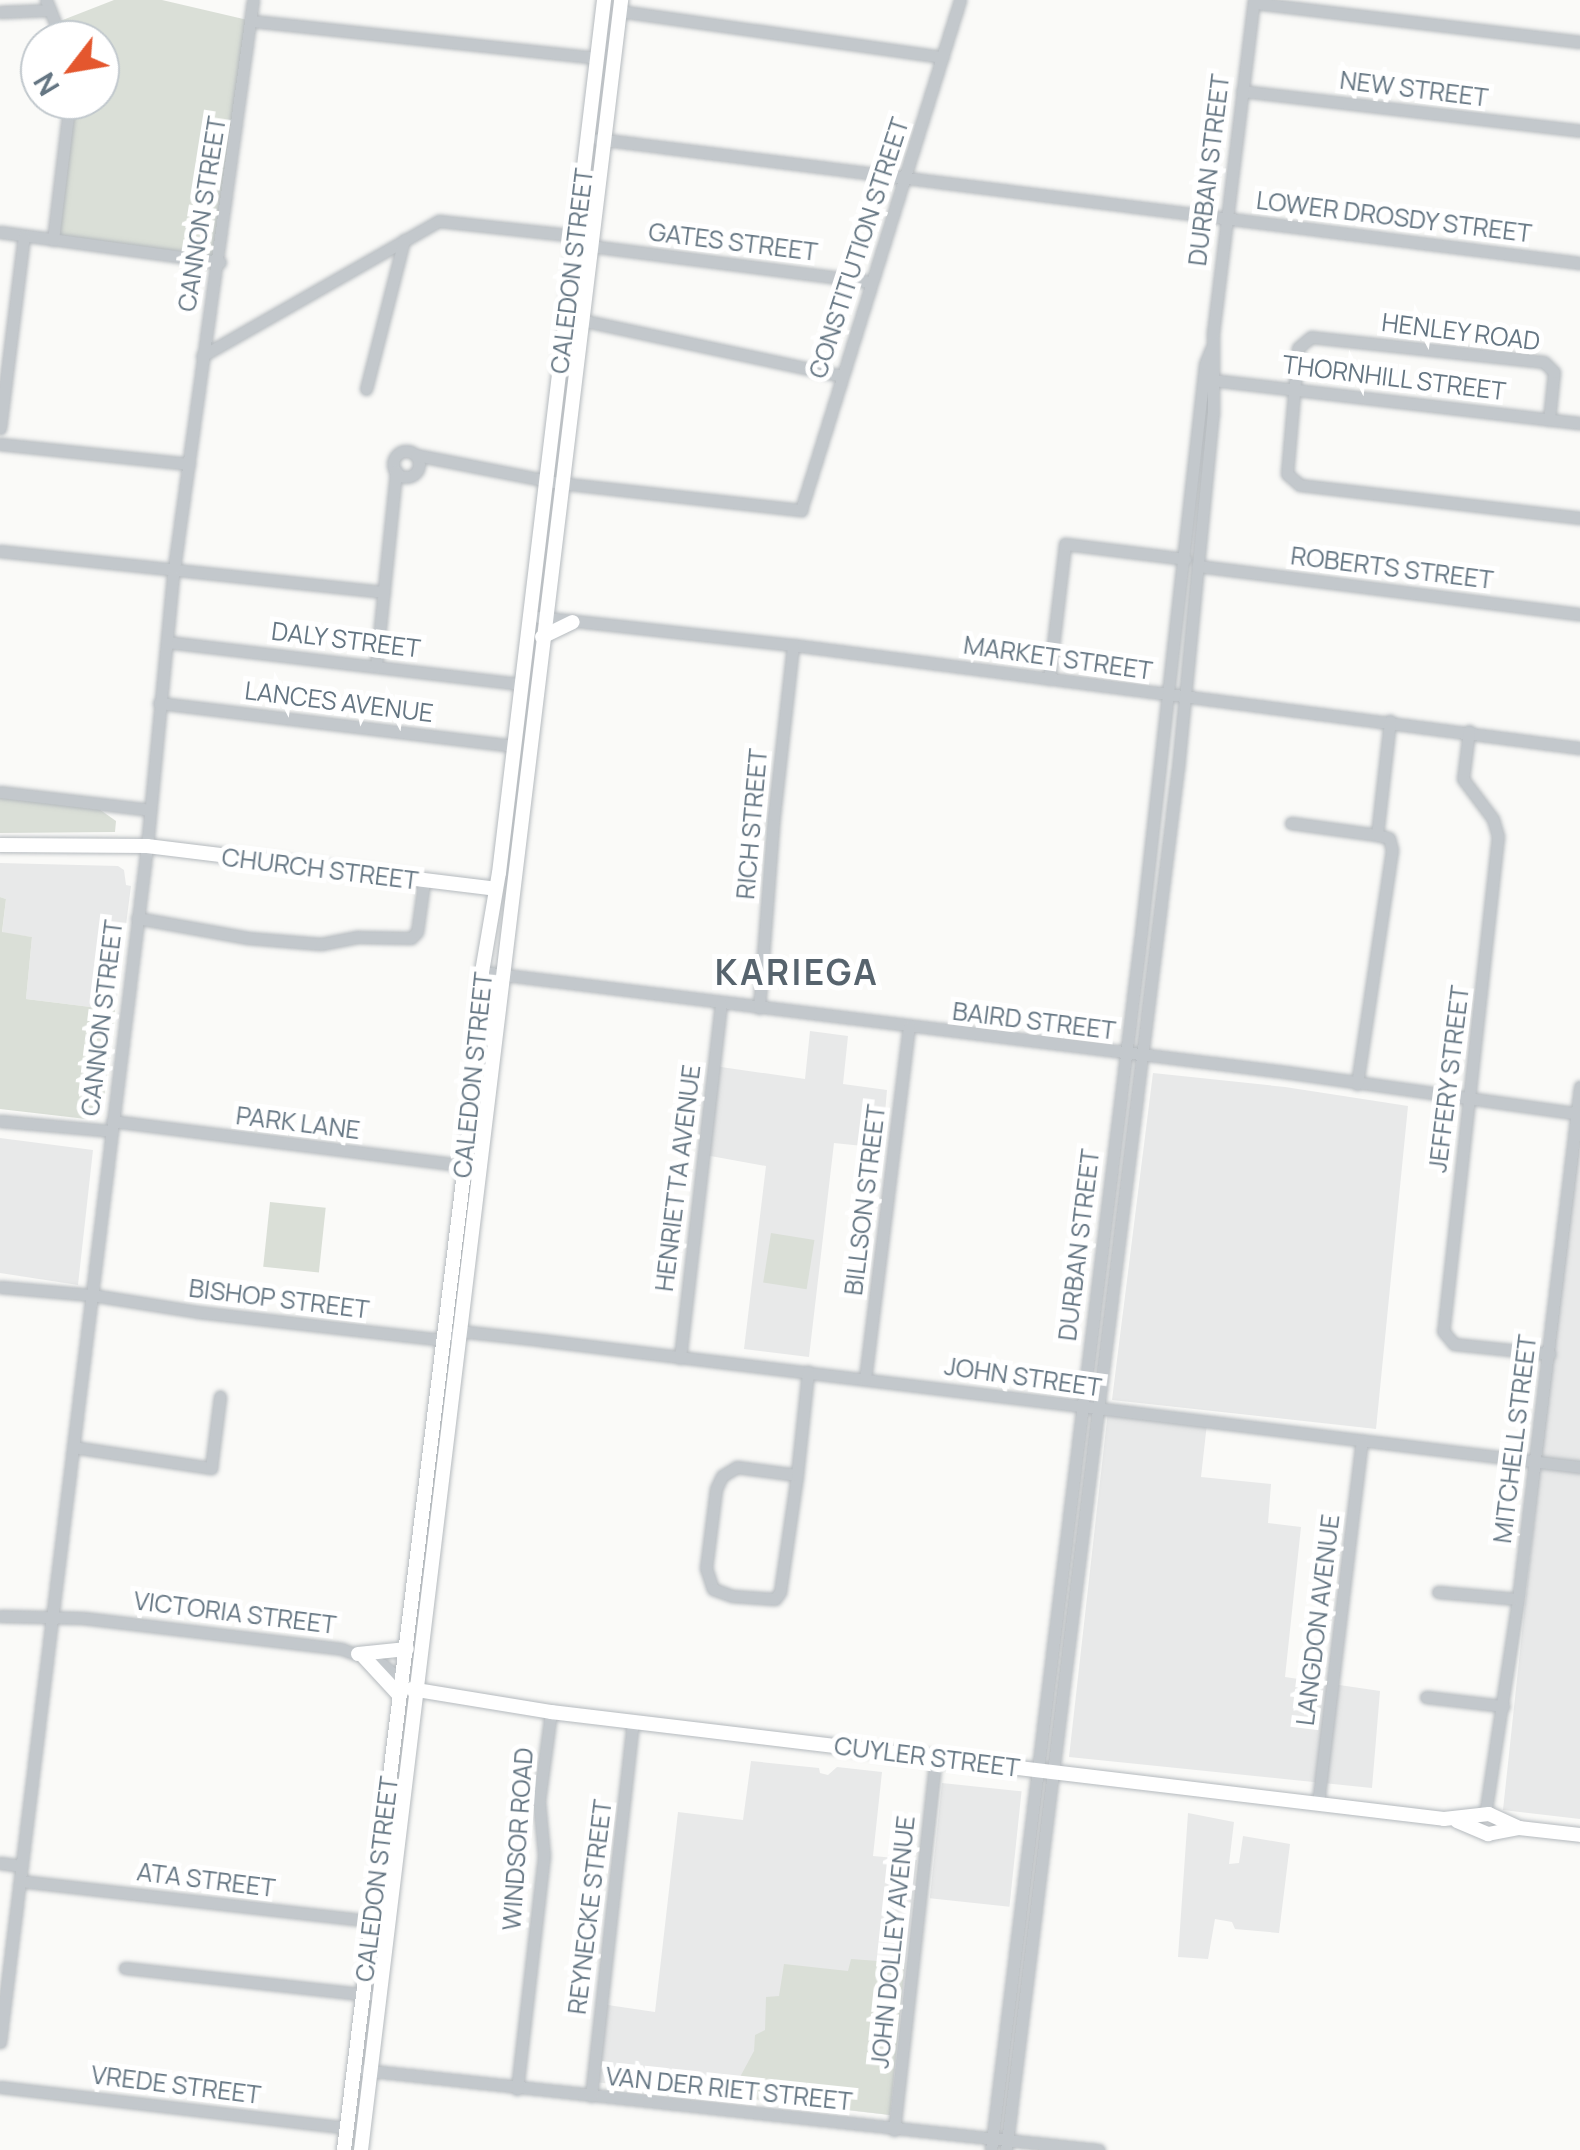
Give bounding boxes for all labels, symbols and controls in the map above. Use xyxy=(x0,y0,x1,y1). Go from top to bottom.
north arrow xyxy=(20,20,120,120)
street label: NEW STREET xyxy=(1338,65,1490,113)
text: N xyxy=(25,66,67,103)
street label: DURBAN STREET xyxy=(1182,72,1236,268)
street label: CANNON STREET xyxy=(172,114,232,314)
street label: CONSTITUTION STREET xyxy=(803,114,915,382)
street label: CALEDON STREET xyxy=(545,167,599,375)
street label: LOWER DROSDY STREET xyxy=(1254,185,1534,249)
street label: GATES STREET xyxy=(647,217,819,267)
street label: HENLEY ROAD xyxy=(1380,307,1542,357)
street label: THORNHILL STREET xyxy=(1280,349,1508,407)
street label: ROBERTS STREET xyxy=(1289,541,1495,595)
street label: DALY STREET xyxy=(269,616,423,664)
street label: MARKET STREET xyxy=(961,630,1155,686)
street label: LANCES AVENUE xyxy=(243,676,435,728)
street label: RICH STREET xyxy=(730,747,774,901)
street label: CHURCH STREET xyxy=(220,842,420,896)
street label: CANNON STREET xyxy=(75,918,129,1118)
district label: KARIEGA xyxy=(715,951,879,993)
street label: CALEDON STREET xyxy=(447,971,499,1179)
street label: JEFFERY STREET xyxy=(1423,983,1475,1175)
street label: BAIRD STREET xyxy=(951,996,1117,1046)
street label: HENRIETTA AVENUE xyxy=(649,1063,707,1293)
street label: PARK LANE xyxy=(234,1100,362,1146)
street label: BILLSON STREET xyxy=(838,1103,892,1297)
street label: DURBAN STREET xyxy=(1052,1147,1106,1343)
street label: BISHOP STREET xyxy=(187,1273,371,1325)
street label: MITCHELL STREET xyxy=(1487,1332,1543,1546)
street label: JOHN STREET xyxy=(942,1351,1104,1403)
street label: LANGDON AVENUE xyxy=(1290,1513,1346,1727)
street label: VICTORIA STREET xyxy=(132,1586,338,1640)
street label: CUYLER STREET xyxy=(833,1731,1021,1783)
street label: WINDSOR ROAD xyxy=(497,1746,539,1932)
street label: CALEDON STREET xyxy=(350,1775,404,1983)
street label: REYNECKE STREET xyxy=(562,1798,618,2016)
street label: JOHN DOLLEY AVENUE xyxy=(865,1814,921,2070)
street label: ATA STREET xyxy=(135,1857,277,1903)
street label: VREDE STREET xyxy=(89,2060,263,2110)
street label: VAN DER RIET STREET xyxy=(604,2061,854,2117)

